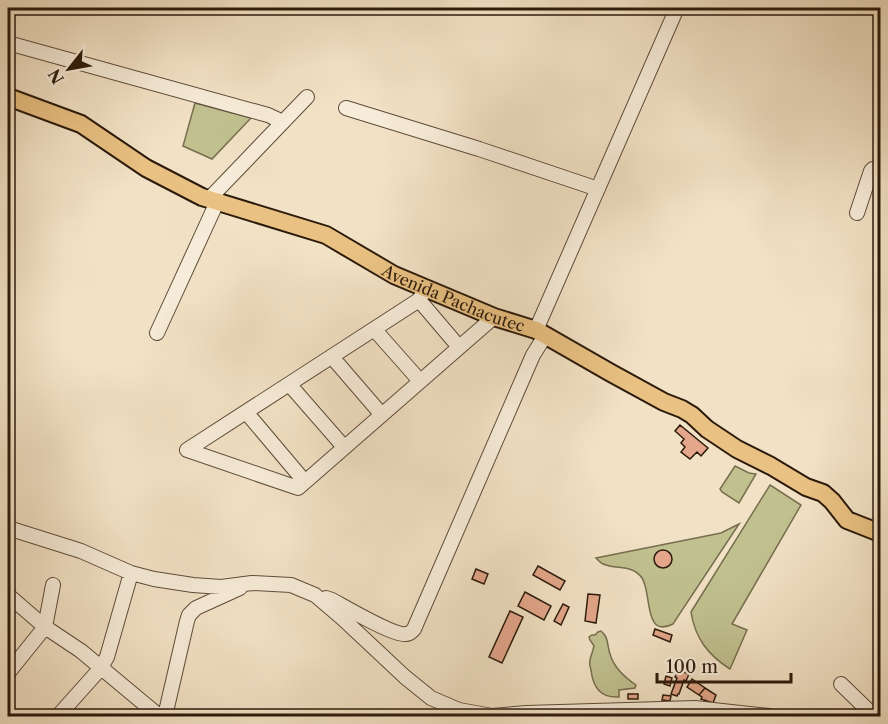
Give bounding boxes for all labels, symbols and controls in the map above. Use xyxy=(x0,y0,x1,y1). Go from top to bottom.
north arrow xyxy=(39,39,99,99)
text: N xyxy=(44,66,68,88)
street label: Avenida Pachacutec xyxy=(378,260,527,336)
scale bar xyxy=(657,646,790,684)
text: 100 m xyxy=(666,656,718,678)

